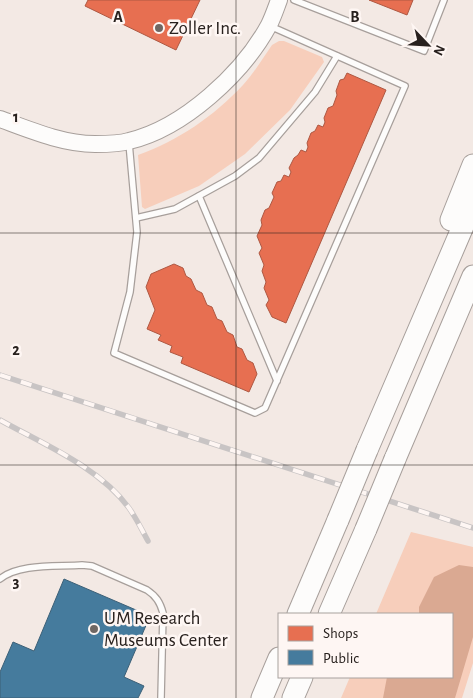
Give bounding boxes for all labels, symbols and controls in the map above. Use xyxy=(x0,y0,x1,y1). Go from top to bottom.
text: A xyxy=(113,9,123,25)
text: B xyxy=(350,9,360,25)
place label: Zoller Inc. xyxy=(169,19,241,38)
north arrow xyxy=(403,20,453,70)
marker: Zoller Inc. xyxy=(153,22,165,34)
text: N xyxy=(430,43,447,57)
text: 1 xyxy=(13,109,19,125)
text: 2 xyxy=(12,342,20,358)
text: 3 xyxy=(13,574,20,590)
place label: UM Research Museums Center xyxy=(104,609,228,650)
legend xyxy=(278,613,453,678)
marker: UM Research Museums Center xyxy=(88,623,100,635)
text: Shops xyxy=(323,626,358,641)
text: Public xyxy=(323,651,359,666)

